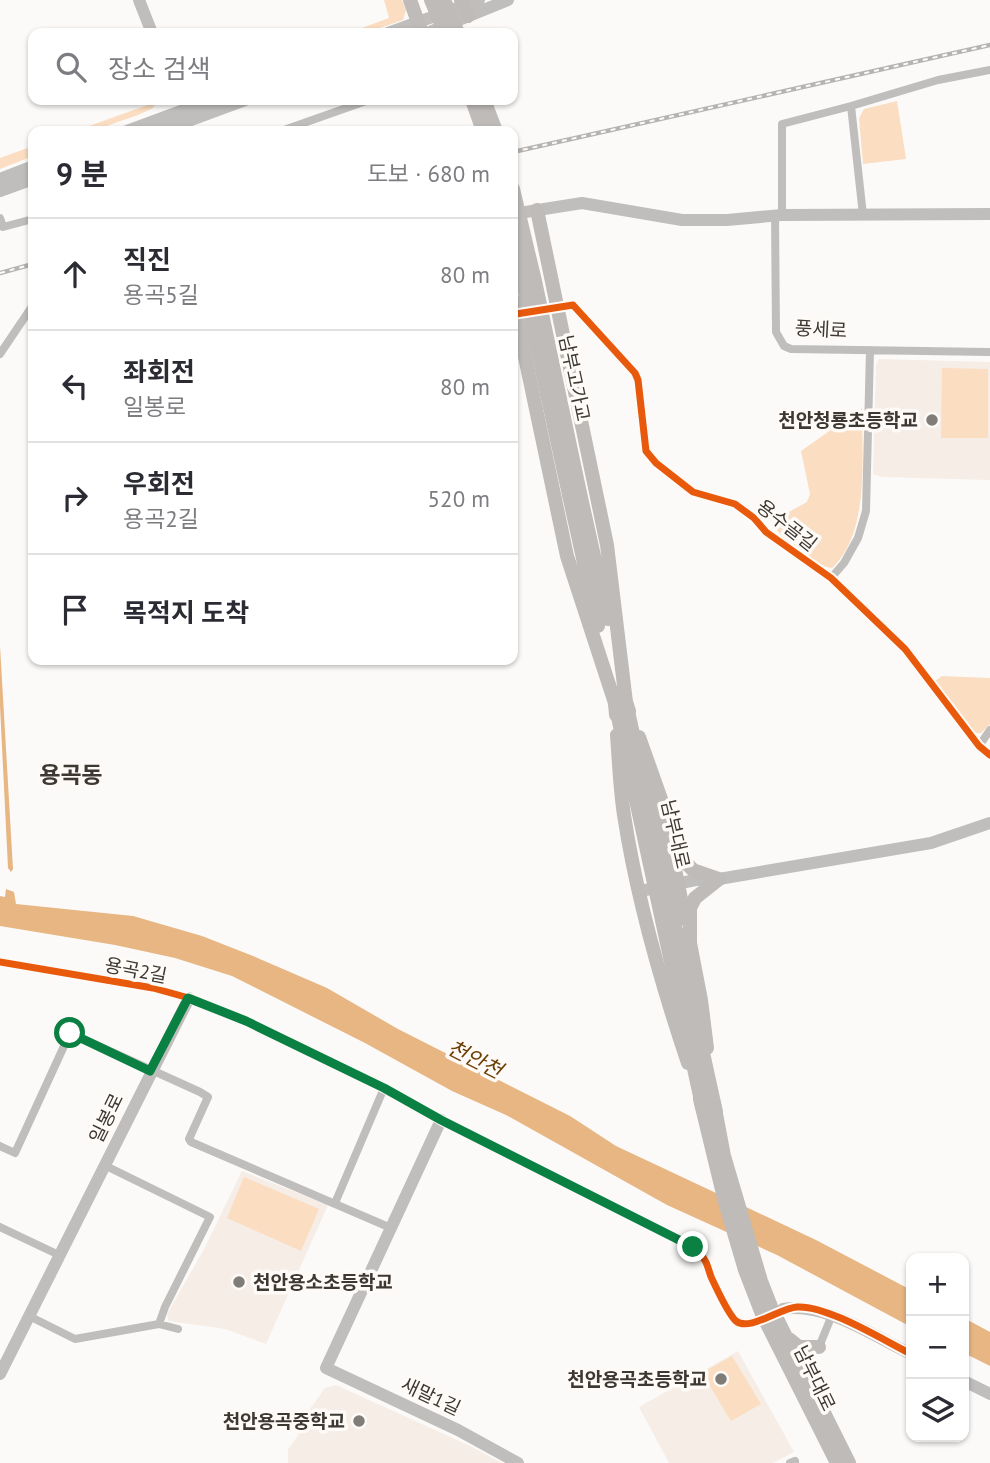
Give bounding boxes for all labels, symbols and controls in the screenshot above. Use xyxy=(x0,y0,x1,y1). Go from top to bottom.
search box xyxy=(28,28,518,105)
icon: search xyxy=(52,48,90,86)
text: 장소 검색 xyxy=(108,52,211,85)
text: 9 분 xyxy=(56,154,108,193)
text: 도보 · 680 m xyxy=(367,159,490,188)
text: 직진 xyxy=(123,243,171,276)
icon: ahead xyxy=(56,255,94,293)
text: 80 m xyxy=(440,260,490,289)
text: 용곡5길 xyxy=(123,280,199,309)
street label: 풍세로 xyxy=(794,316,848,342)
street label: 남부고가교 xyxy=(554,333,596,423)
text: 좌회전 xyxy=(123,355,195,388)
icon: left xyxy=(56,367,94,405)
text: 80 m xyxy=(440,372,490,401)
text: 일봉로 xyxy=(123,392,186,421)
place label: 천안청룡초등학교 xyxy=(778,408,918,432)
marker: 천안청룡초등학교 xyxy=(924,412,940,428)
text: 우회전 xyxy=(123,467,195,500)
icon: right xyxy=(56,479,94,517)
text: 520 m xyxy=(428,484,490,513)
street label: 용수골길 xyxy=(752,494,822,556)
text: 용곡2길 xyxy=(123,504,199,533)
icon: arrive xyxy=(56,591,94,629)
text: 목적지 도착 xyxy=(123,596,249,629)
district label: 용곡동 xyxy=(39,760,103,789)
street label: 남부대로 xyxy=(656,797,696,871)
street label: 용곡2길 xyxy=(103,952,169,988)
route start xyxy=(54,1017,85,1048)
water label: 천안천 xyxy=(443,1034,509,1085)
street label: 일봉로 xyxy=(84,1089,128,1147)
route end xyxy=(677,1231,708,1262)
map controls xyxy=(906,1253,969,1442)
button: + xyxy=(906,1253,969,1316)
place label: 천안용소초등학교 xyxy=(253,1270,393,1294)
marker: 천안용소초등학교 xyxy=(231,1274,247,1290)
button: − xyxy=(906,1316,969,1379)
street label: 남부대로 xyxy=(789,1341,841,1415)
place label: 천안용곡초등학교 xyxy=(567,1367,707,1391)
marker: 천안용곡초등학교 xyxy=(713,1371,729,1387)
street label: 새말1길 xyxy=(397,1372,465,1420)
button: layers xyxy=(906,1379,969,1442)
place label: 천안용곡중학교 xyxy=(223,1409,345,1433)
marker: 천안용곡중학교 xyxy=(351,1413,367,1429)

